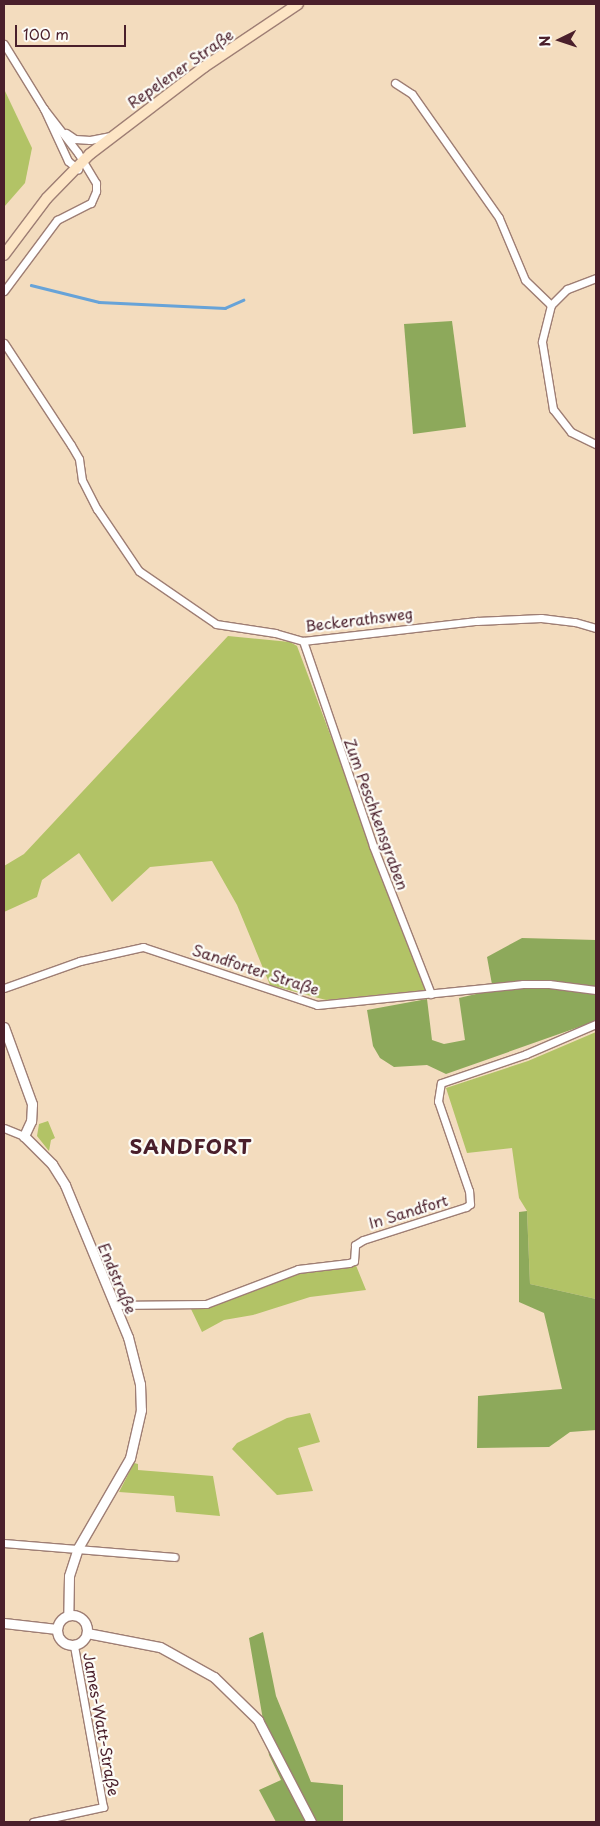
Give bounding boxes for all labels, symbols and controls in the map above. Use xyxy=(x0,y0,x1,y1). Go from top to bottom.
scale bar xyxy=(18,15,129,47)
north arrow xyxy=(535,15,585,65)
text: 100 m xyxy=(23,22,69,45)
street label: Repelener Straße xyxy=(123,25,237,111)
text: N xyxy=(534,35,555,47)
street label: Beckerathsweg xyxy=(304,603,414,635)
street label: Zum Peschkensgraben xyxy=(341,736,413,892)
street label: Sandforter Straße xyxy=(190,940,322,998)
district label: SANDFORT xyxy=(129,1134,253,1158)
street label: In Sandfort xyxy=(366,1190,450,1232)
street label: Endstraße xyxy=(95,1240,141,1316)
street label: James-Watt-Straße xyxy=(80,1651,124,1797)

